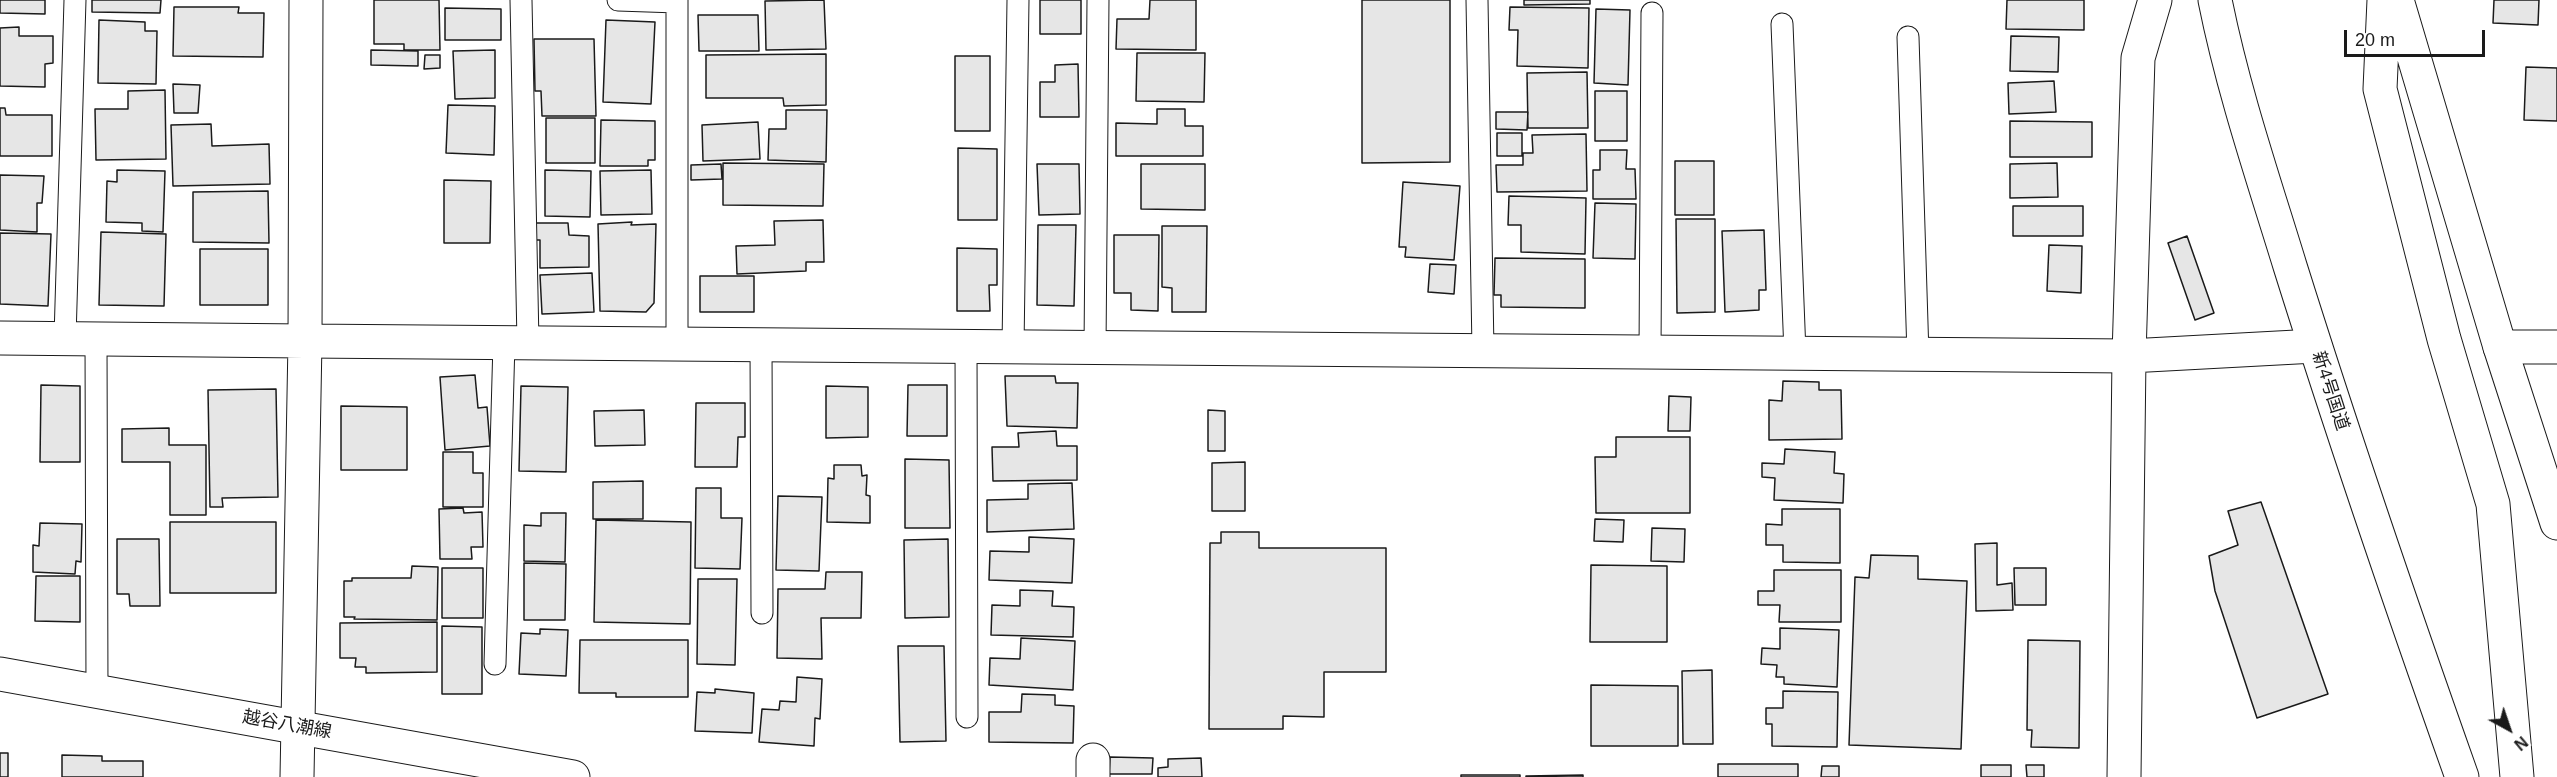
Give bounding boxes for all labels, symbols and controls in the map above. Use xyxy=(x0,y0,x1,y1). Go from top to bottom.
scale bar xyxy=(2347,18,2488,56)
text: 20 m xyxy=(2355,30,2395,50)
street label: 新4号国道 xyxy=(2307,349,2353,433)
north arrow xyxy=(2479,699,2539,759)
street label: 越谷八潮線 xyxy=(241,707,333,743)
text: N xyxy=(2511,733,2531,753)

